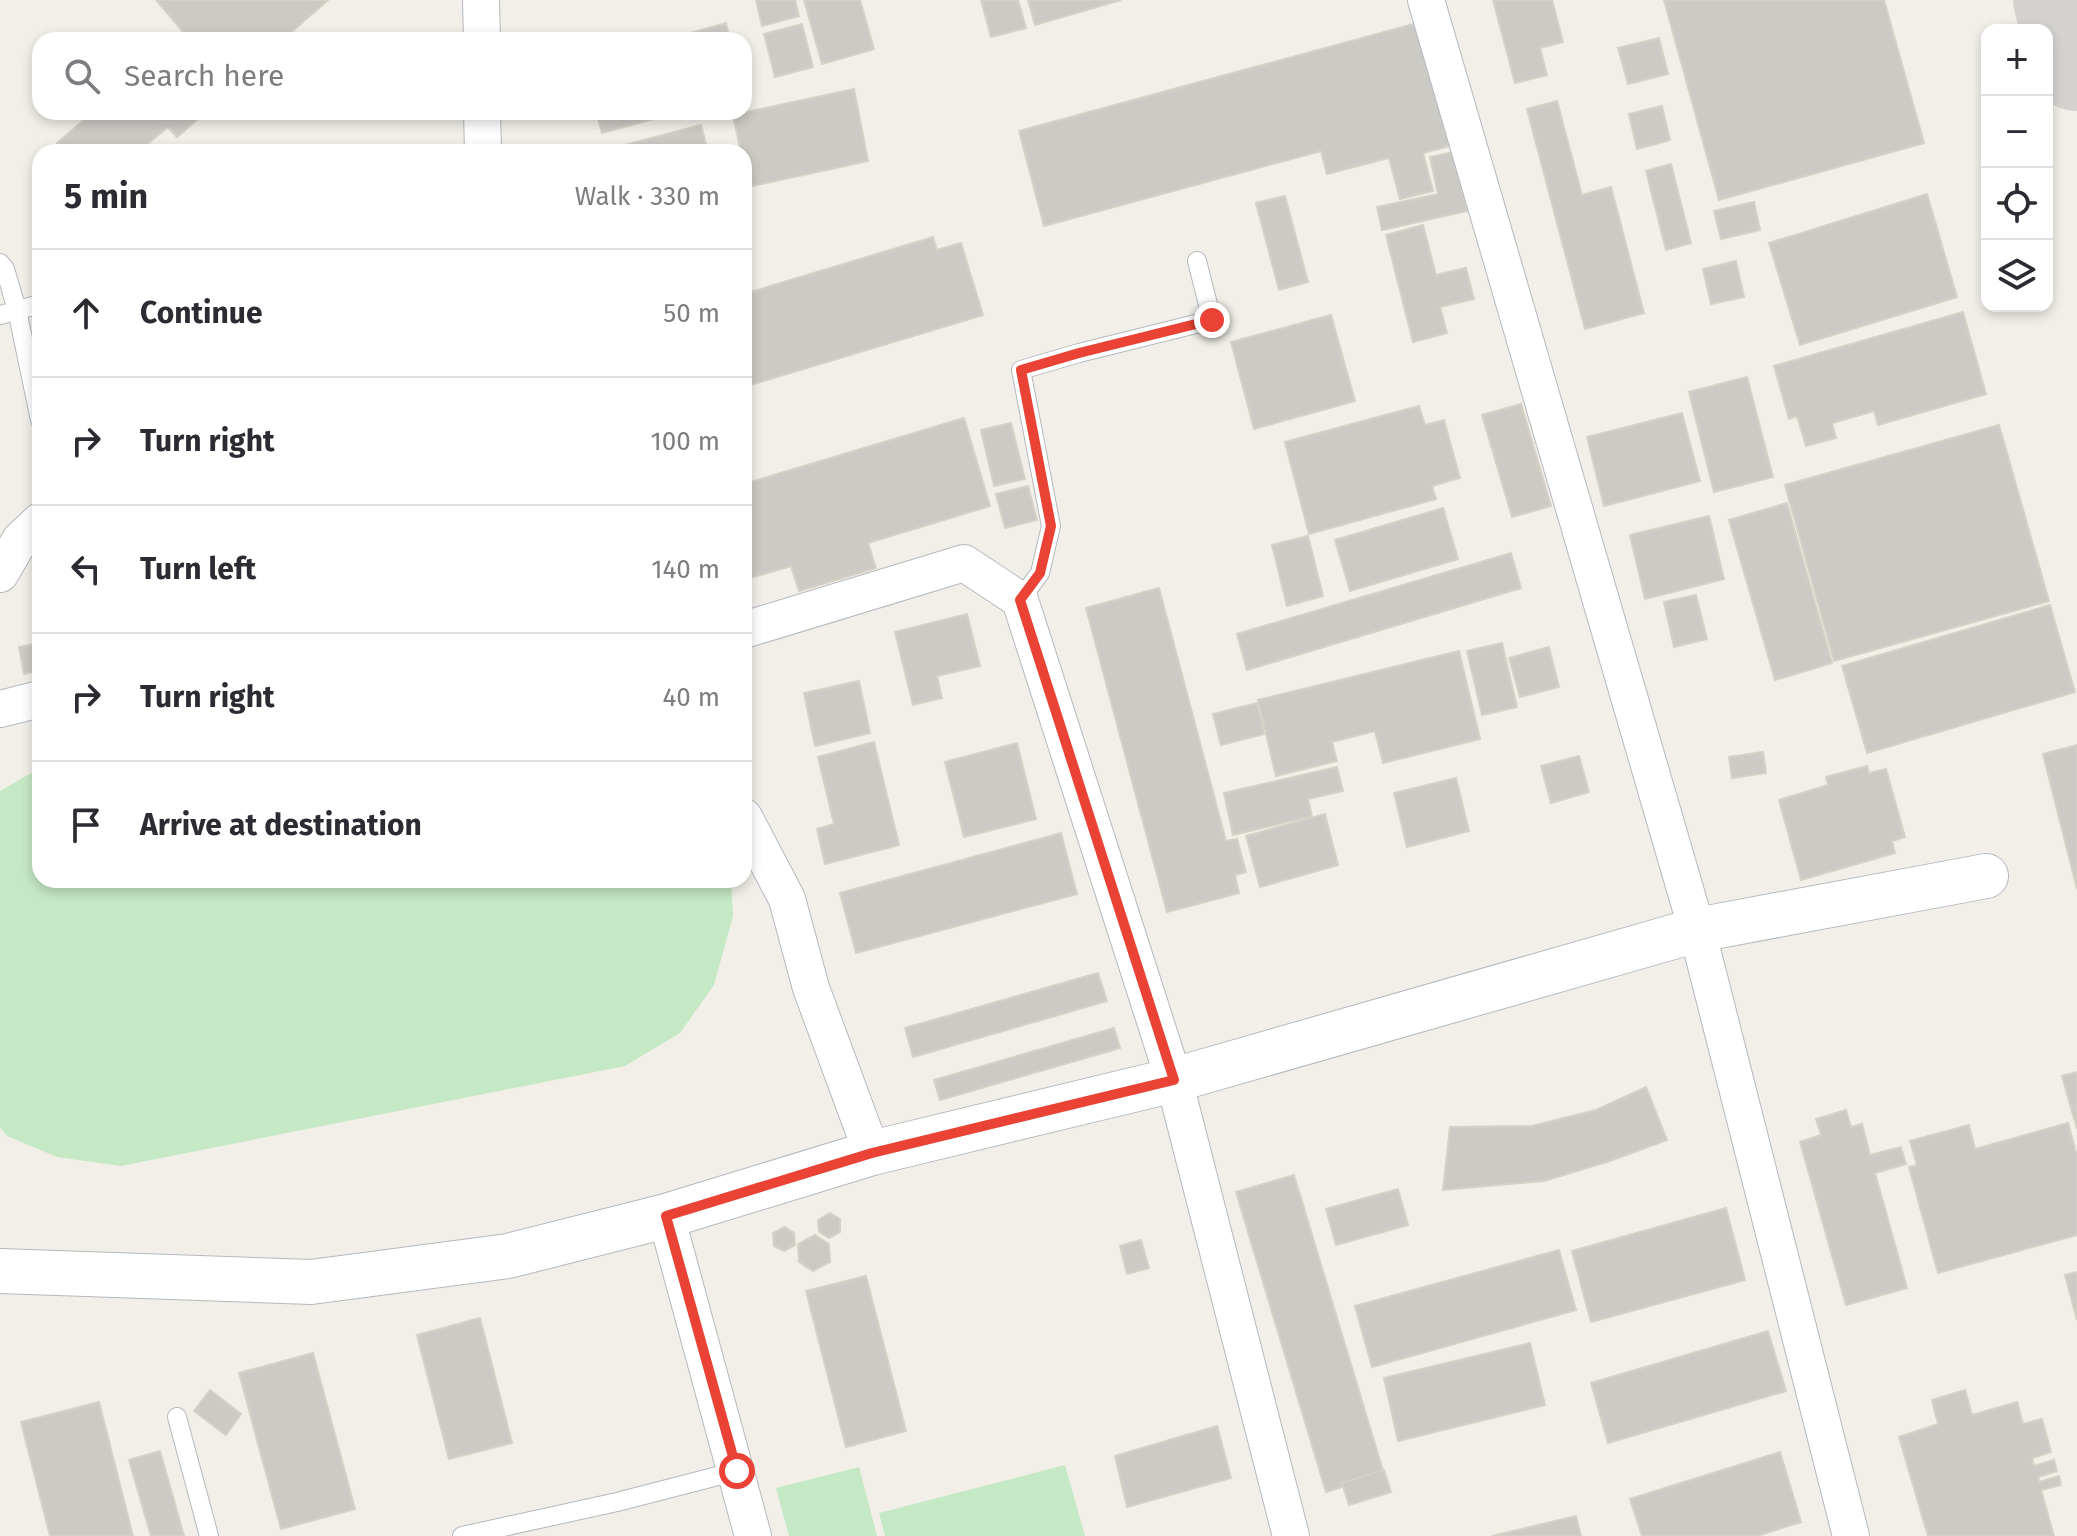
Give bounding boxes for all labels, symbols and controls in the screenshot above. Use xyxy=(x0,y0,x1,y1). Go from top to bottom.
map controls xyxy=(1981,24,2053,312)
button: + xyxy=(1981,24,2053,96)
search box xyxy=(32,32,752,120)
icon: search xyxy=(60,54,104,98)
text: Search here xyxy=(124,58,284,94)
button: − xyxy=(1981,96,2053,168)
button: locate xyxy=(1981,168,2053,240)
text: 5 min xyxy=(64,176,148,217)
text: Walk · 330 m xyxy=(575,181,720,212)
button: layers xyxy=(1981,240,2053,312)
icon: ahead xyxy=(64,291,108,335)
text: Continue xyxy=(140,295,263,331)
text: 50 m xyxy=(663,298,720,329)
route end xyxy=(1194,302,1230,338)
icon: right xyxy=(64,419,108,463)
text: Turn right xyxy=(140,423,275,459)
text: 100 m xyxy=(651,426,720,457)
icon: left xyxy=(64,547,108,591)
text: Turn left xyxy=(140,551,256,587)
text: 140 m xyxy=(651,554,720,585)
icon: right xyxy=(64,675,108,719)
text: Turn right xyxy=(140,679,275,715)
text: 40 m xyxy=(662,682,720,713)
icon: arrive xyxy=(64,803,108,847)
text: Arrive at destination xyxy=(140,807,422,843)
route start xyxy=(719,1453,755,1489)

